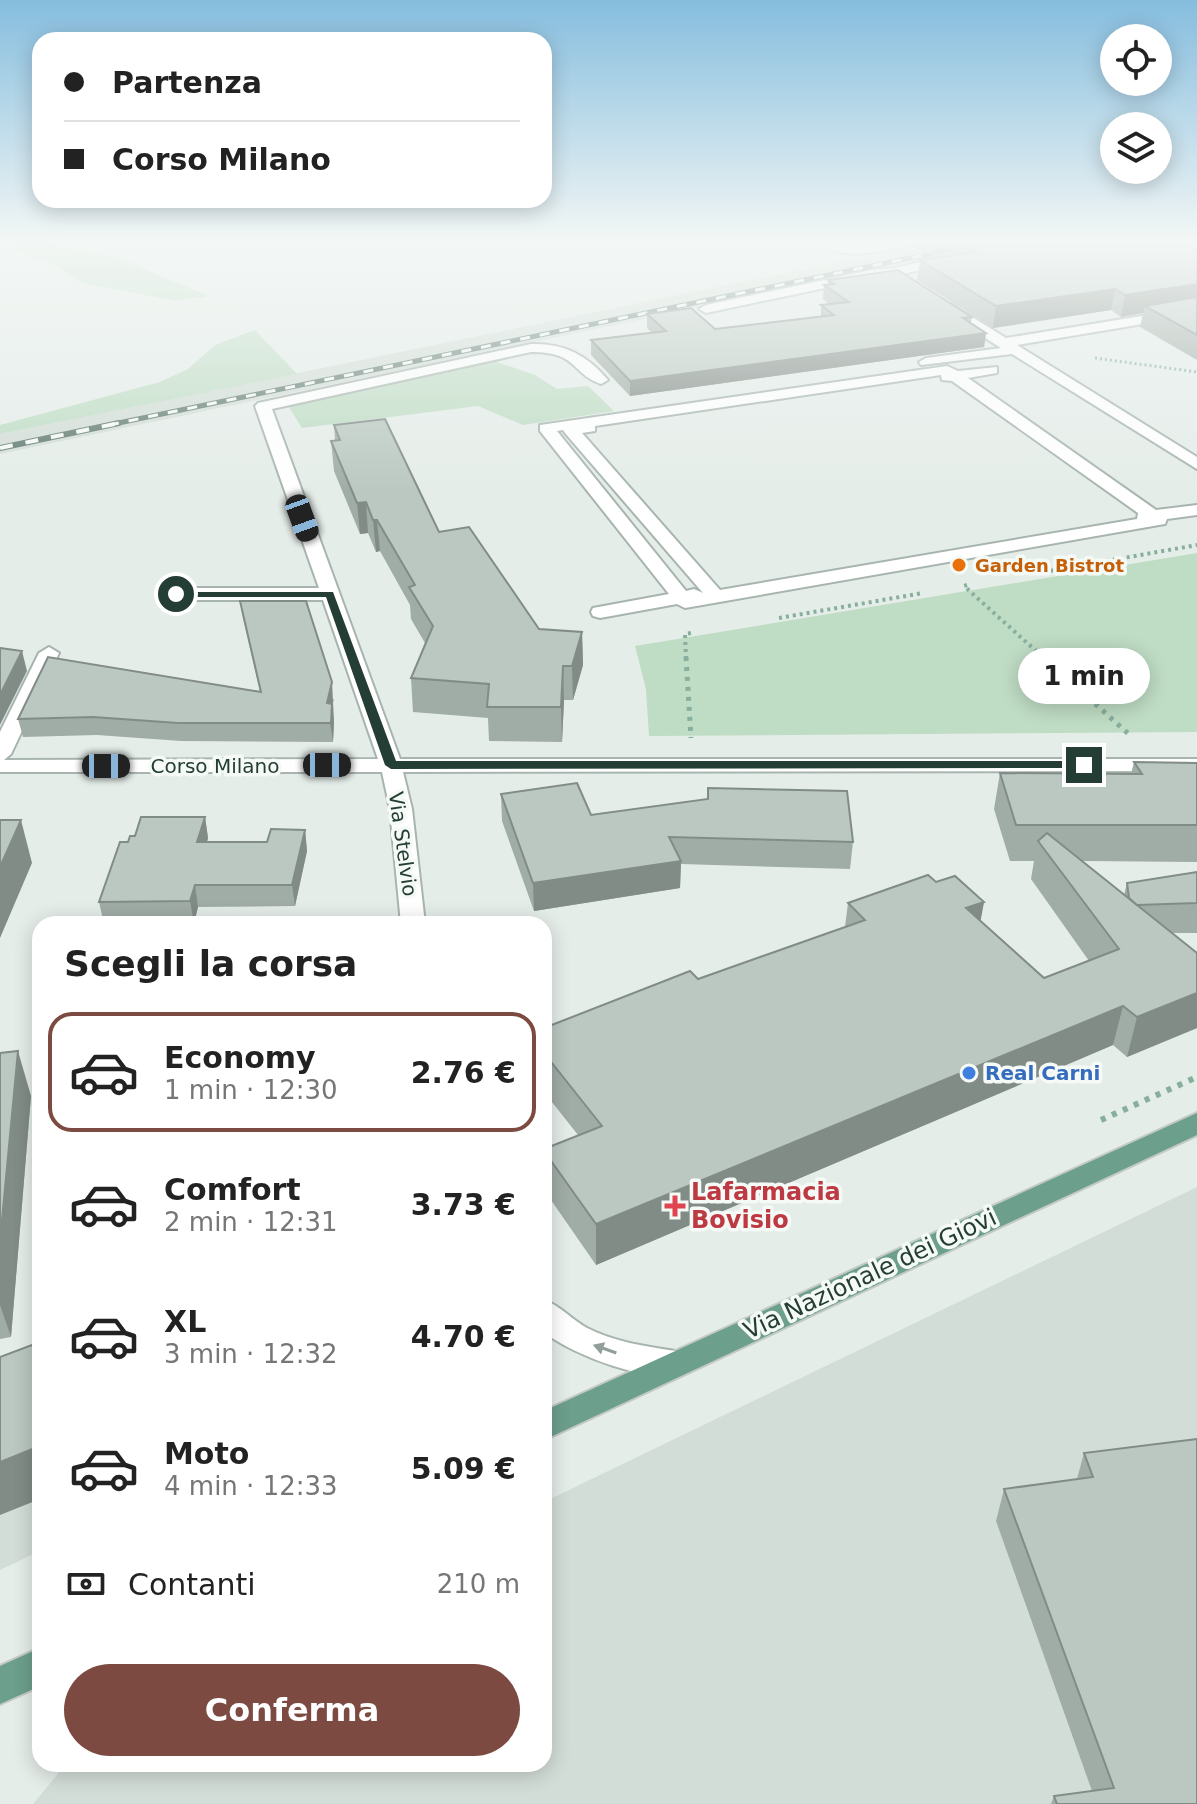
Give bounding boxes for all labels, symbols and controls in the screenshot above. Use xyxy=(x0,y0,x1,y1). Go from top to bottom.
map controls xyxy=(1100,24,1172,184)
button: locate xyxy=(1100,24,1172,96)
text: Partenza xyxy=(112,65,262,100)
button: layers xyxy=(1100,112,1172,184)
text: Corso Milano xyxy=(112,142,331,177)
car xyxy=(283,491,321,545)
place label: Garden Bistrot xyxy=(975,555,1124,576)
marker: Garden Bistrot xyxy=(950,556,968,574)
route start xyxy=(158,576,194,612)
callout: 1 min xyxy=(1018,649,1150,705)
text: 1 min xyxy=(1043,661,1125,691)
route end xyxy=(1066,747,1102,783)
car xyxy=(303,753,351,777)
car xyxy=(82,754,130,778)
street label: Corso Milano xyxy=(151,754,279,778)
street label: Via Stelvio xyxy=(384,790,422,898)
text: Scegli la corsa xyxy=(64,943,357,984)
icon: car xyxy=(68,1036,140,1108)
text: Economy xyxy=(164,1040,316,1075)
text: 2.76 € xyxy=(411,1055,516,1090)
place label: Real Carni xyxy=(985,1061,1100,1085)
marker: Real Carni xyxy=(960,1064,978,1082)
text: 1 min · 12:30 xyxy=(164,1075,338,1105)
icon: car xyxy=(68,1168,140,1240)
text: Comfort xyxy=(164,1172,301,1207)
place label: Lafarmacia Bovisio xyxy=(691,1178,841,1234)
text: 3.73 € xyxy=(411,1187,516,1222)
marker: Lafarmacia Bovisio xyxy=(666,1197,684,1215)
street label: Via Nazionale dei Giovi xyxy=(739,1203,1001,1345)
text: 2 min · 12:31 xyxy=(164,1207,338,1237)
icon: car xyxy=(68,1300,140,1372)
text: XL xyxy=(164,1304,206,1339)
text: 4.70 € xyxy=(411,1319,516,1354)
text: 3 min · 12:32 xyxy=(164,1339,338,1369)
one-way arrow xyxy=(593,1343,617,1355)
icon: car xyxy=(68,1432,140,1504)
text: Moto xyxy=(164,1436,249,1471)
text: 5.09 € xyxy=(411,1451,516,1486)
text: 4 min · 12:33 xyxy=(164,1471,338,1501)
icon: cash xyxy=(64,1562,108,1606)
text: Contanti xyxy=(128,1567,256,1602)
text: 210 m xyxy=(437,1569,520,1599)
button: Conferma xyxy=(64,1664,520,1756)

